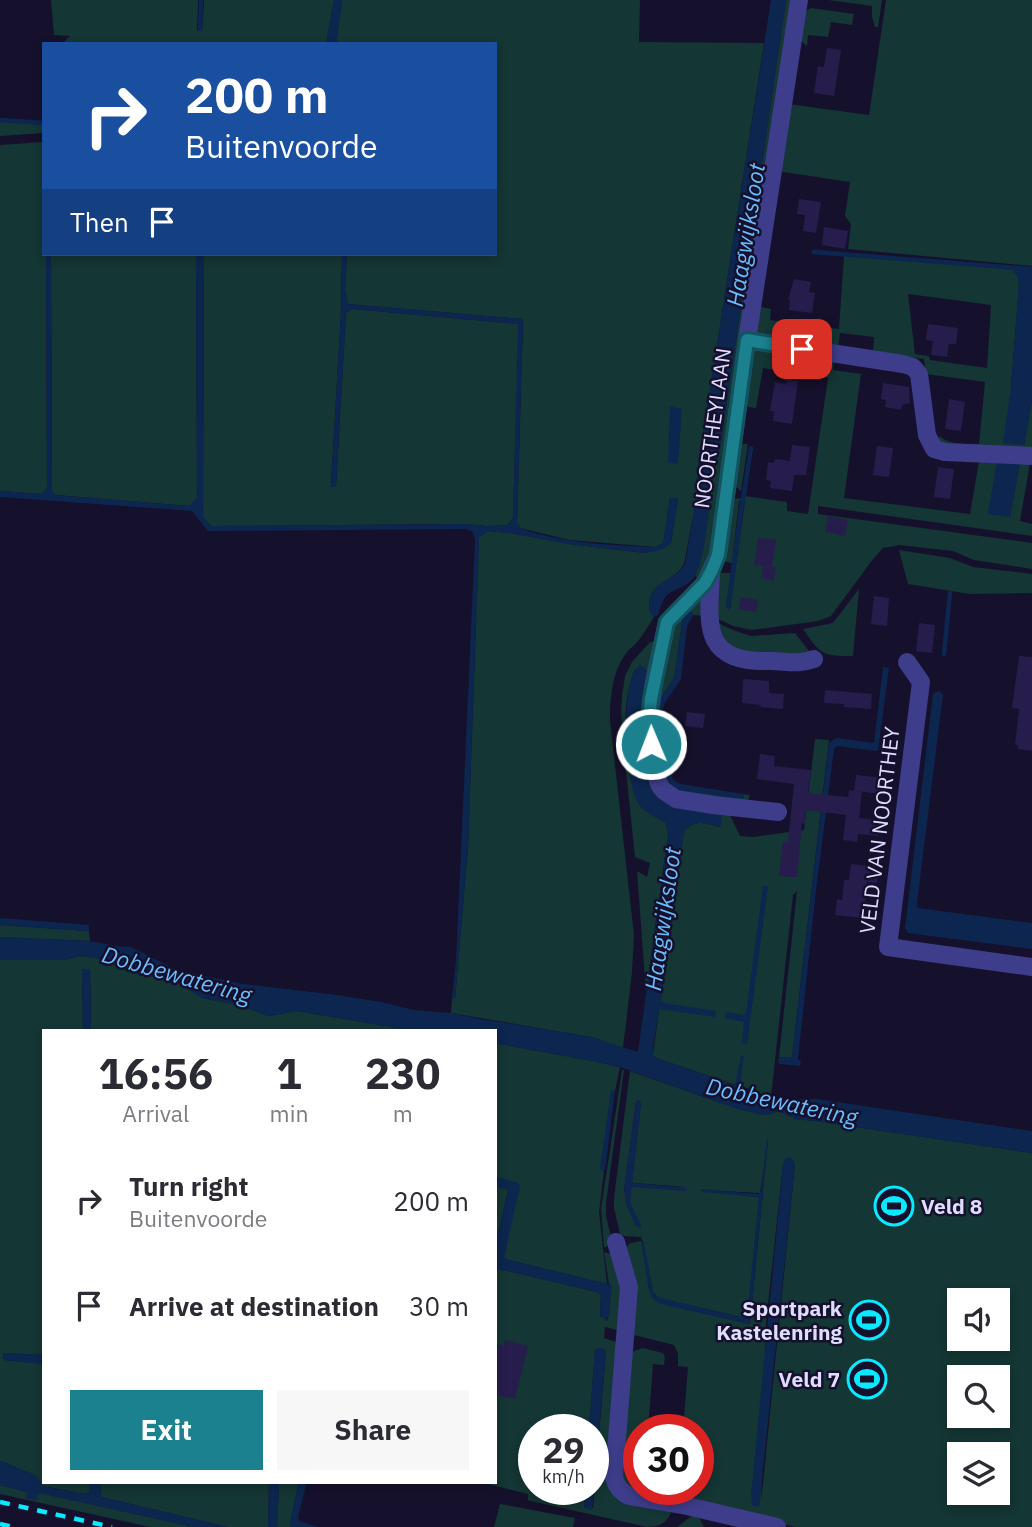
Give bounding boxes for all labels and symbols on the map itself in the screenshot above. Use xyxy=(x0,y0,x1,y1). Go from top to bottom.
water label: Haagwijksloot xyxy=(719,161,771,309)
pin xyxy=(772,319,832,379)
street label: NOORTHEYLAAN xyxy=(687,346,737,510)
position arrow xyxy=(614,707,688,781)
street label: VELD VAN NOORTHEY xyxy=(852,724,906,935)
water label: Haagwijksloot xyxy=(637,845,687,993)
water label: Dobbewatering xyxy=(99,938,256,1010)
water label: Dobbewatering xyxy=(704,1070,862,1132)
sports icon: Veld 8 xyxy=(873,1185,915,1227)
place label: Veld 8 xyxy=(921,1192,982,1220)
place label: Sportpark Kastelenring xyxy=(716,1294,843,1346)
sports icon: Sportpark Kastelenring xyxy=(848,1299,890,1341)
sports icon: Veld 7 xyxy=(846,1358,888,1400)
place label: Veld 7 xyxy=(779,1365,840,1393)
speed limit sign: 30 xyxy=(623,1414,714,1505)

